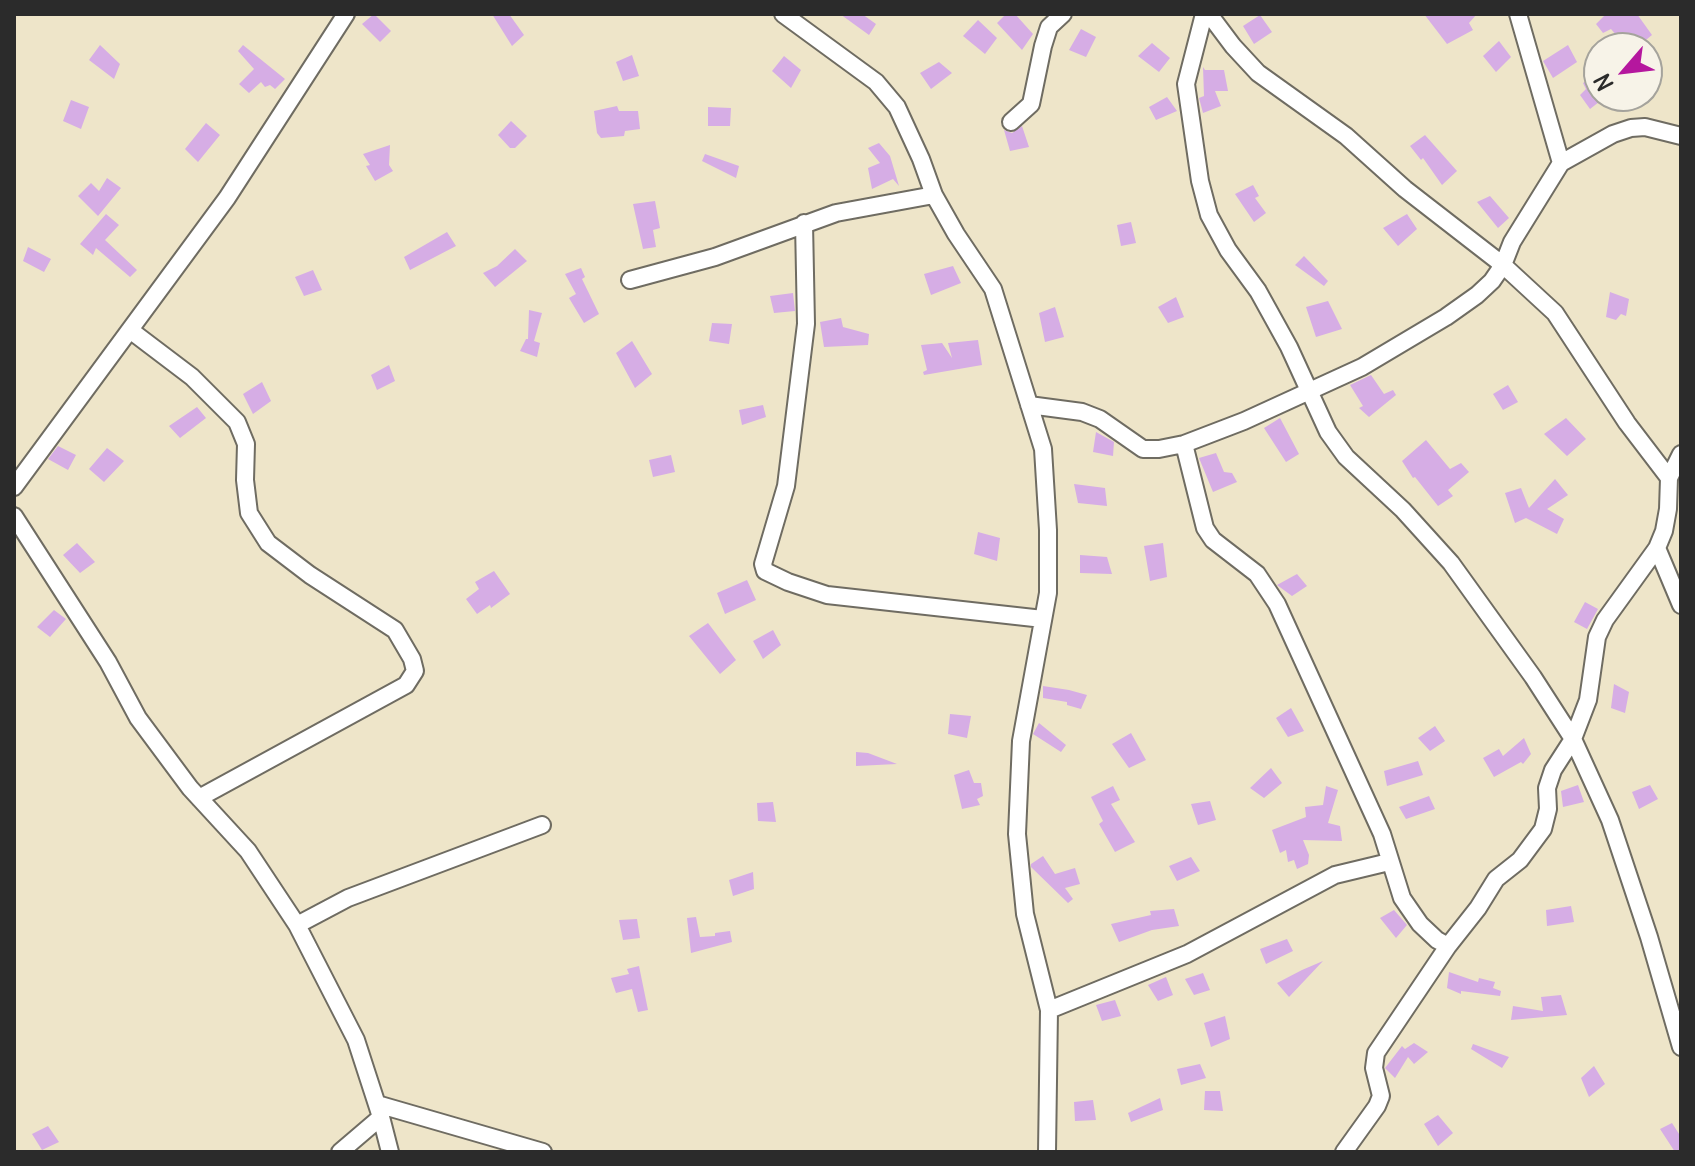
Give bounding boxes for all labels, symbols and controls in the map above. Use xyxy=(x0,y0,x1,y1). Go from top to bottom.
north arrow xyxy=(1583,32,1663,112)
text: N xyxy=(1588,69,1620,96)

